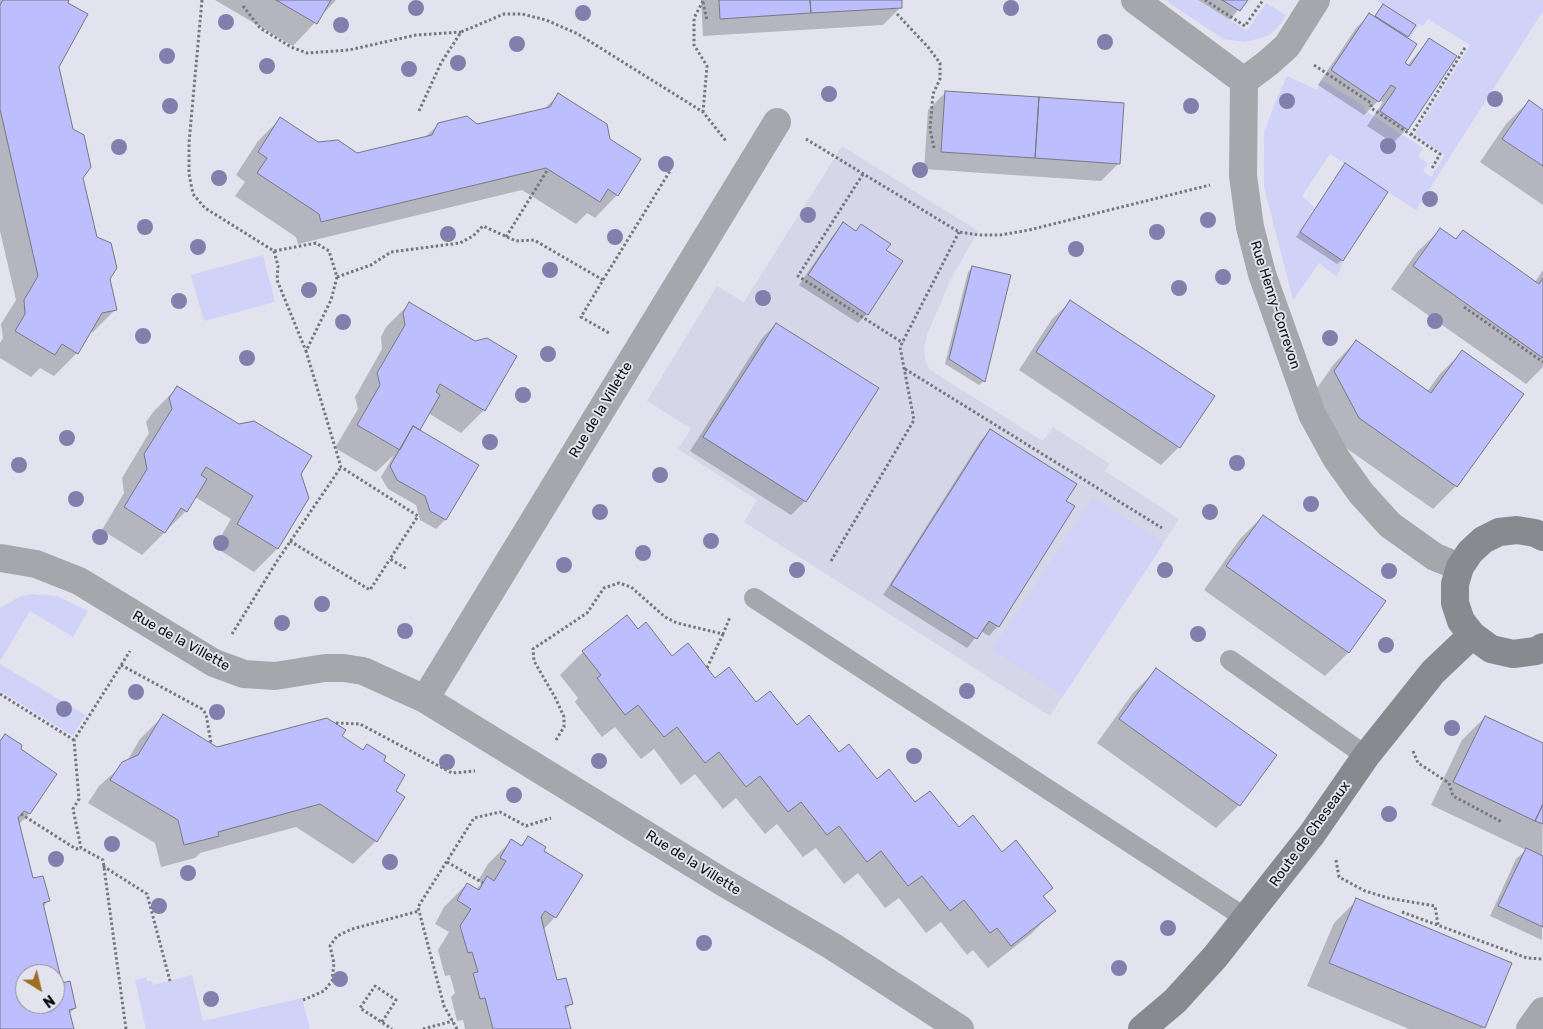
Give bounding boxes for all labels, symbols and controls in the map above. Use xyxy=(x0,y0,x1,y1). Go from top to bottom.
street label: Rue Henry-Correvon xyxy=(1246,239,1304,371)
street label: Rue de la Villette xyxy=(566,359,636,461)
street label: Rue de la Villette xyxy=(129,607,233,675)
street label: Route de Cheseaux xyxy=(1266,778,1354,890)
street label: Rue de la Villette xyxy=(642,827,744,899)
north arrow xyxy=(15,964,65,1014)
text: N xyxy=(39,991,58,1011)

